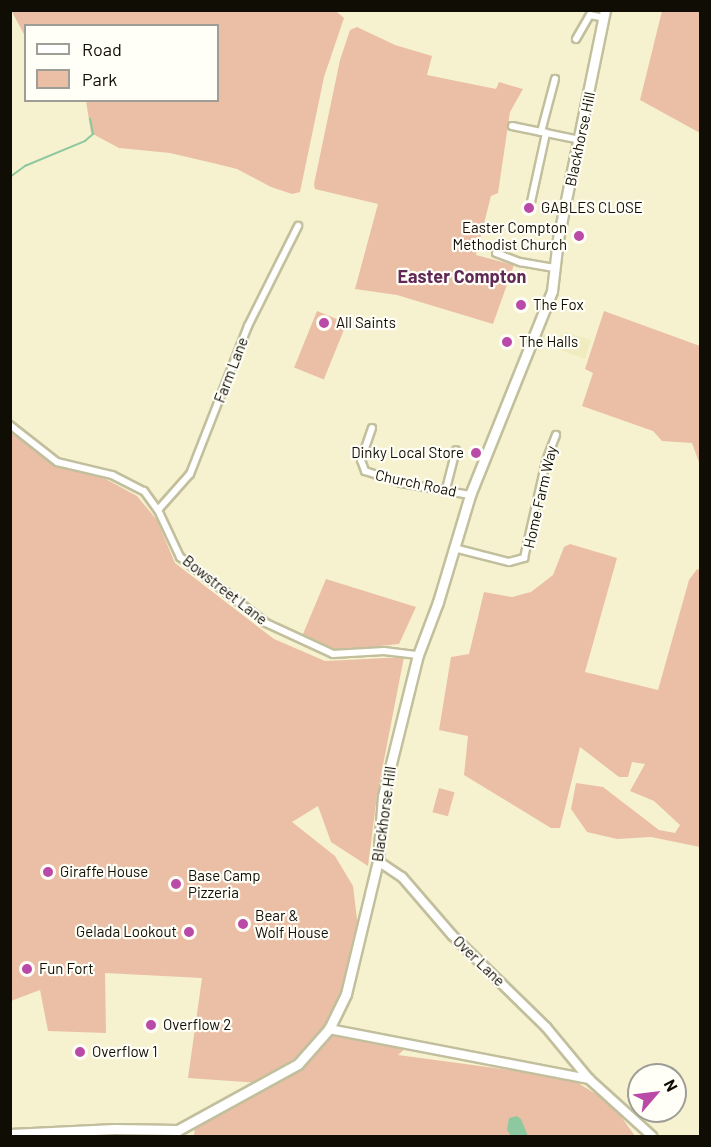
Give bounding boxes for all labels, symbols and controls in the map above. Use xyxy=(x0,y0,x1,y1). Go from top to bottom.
legend xyxy=(24,24,219,102)
text: Road xyxy=(82,38,122,60)
text: Park xyxy=(82,68,117,90)
street label: Blackhorse Hill xyxy=(561,90,599,188)
place label: GABLES CLOSE xyxy=(541,199,643,217)
marker: GABLES CLOSE xyxy=(522,201,536,215)
place label: Easter Compton Methodist Church xyxy=(453,218,567,253)
marker: Easter Compton Methodist Church xyxy=(572,229,586,243)
district label: Easter Compton xyxy=(398,265,526,287)
place label: The Fox xyxy=(533,296,584,314)
marker: The Fox xyxy=(514,298,528,312)
place label: All Saints xyxy=(336,314,396,332)
marker: All Saints xyxy=(317,316,331,330)
place label: The Halls xyxy=(519,333,578,351)
street label: Farm Lane xyxy=(210,335,252,405)
marker: The Halls xyxy=(500,335,514,349)
place label: Dinky Local Store xyxy=(351,444,464,462)
street label: Home Farm Way xyxy=(519,444,561,550)
marker: Dinky Local Store xyxy=(469,446,483,460)
street label: Church Road xyxy=(374,466,458,500)
street label: Bowstreet Lane xyxy=(179,551,271,629)
street label: Blackhorse Hill xyxy=(368,765,400,863)
place label: Giraffe House xyxy=(60,863,148,881)
marker: Giraffe House xyxy=(41,865,55,879)
place label: Base Camp Pizzeria xyxy=(188,866,261,901)
marker: Base Camp Pizzeria xyxy=(169,877,183,891)
place label: Bear & Wolf House xyxy=(255,906,329,941)
marker: Bear & Wolf House xyxy=(236,917,250,931)
place label: Gelada Lookout xyxy=(76,923,177,941)
marker: Gelada Lookout xyxy=(182,925,196,939)
street label: Over Lane xyxy=(449,932,509,990)
place label: Fun Fort xyxy=(39,960,94,978)
marker: Fun Fort xyxy=(20,962,34,976)
place label: Overflow 2 xyxy=(163,1016,231,1034)
marker: Overflow 2 xyxy=(144,1018,158,1032)
place label: Overflow 1 xyxy=(92,1043,157,1061)
marker: Overflow 1 xyxy=(73,1045,87,1059)
north arrow xyxy=(627,1063,687,1123)
text: N xyxy=(661,1076,682,1094)

